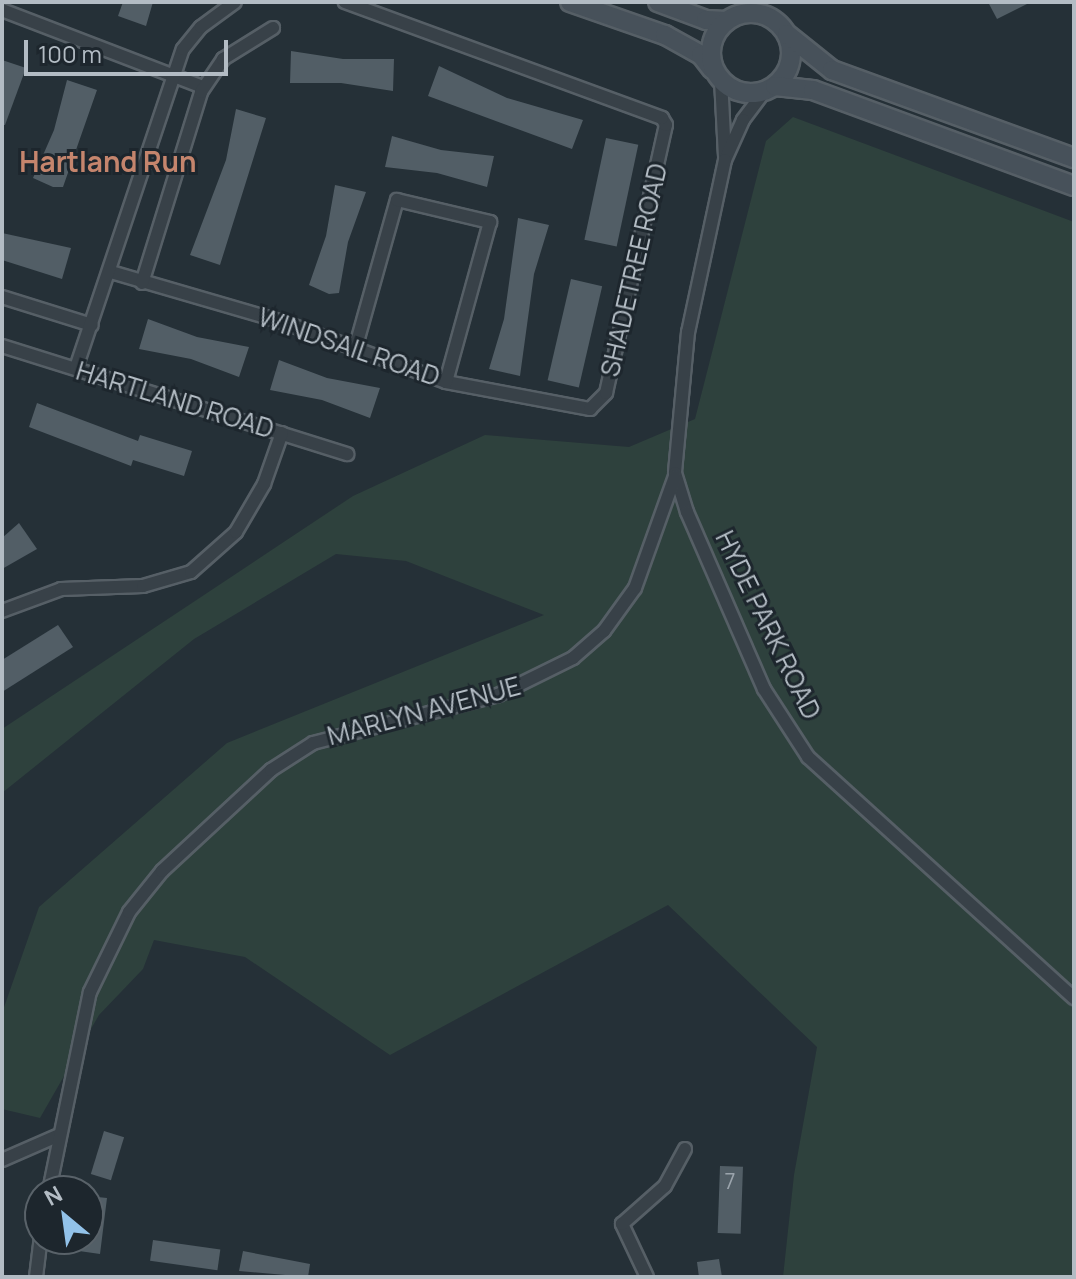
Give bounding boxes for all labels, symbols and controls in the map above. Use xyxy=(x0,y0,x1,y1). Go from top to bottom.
scale bar xyxy=(28,24,232,74)
text: 100 m xyxy=(38,37,102,70)
district label: Hartland Run xyxy=(19,144,197,178)
street label: SHADETREE ROAD xyxy=(594,160,674,380)
street label: WINDSAIL ROAD xyxy=(253,301,445,393)
street label: HARTLAND ROAD xyxy=(72,355,278,445)
street label: HYDE PARK ROAD xyxy=(709,525,827,725)
street label: MARLYN AVENUE xyxy=(324,670,524,752)
house number: 7 xyxy=(724,1169,736,1195)
north arrow xyxy=(24,1175,104,1255)
text: N xyxy=(39,1179,68,1213)

